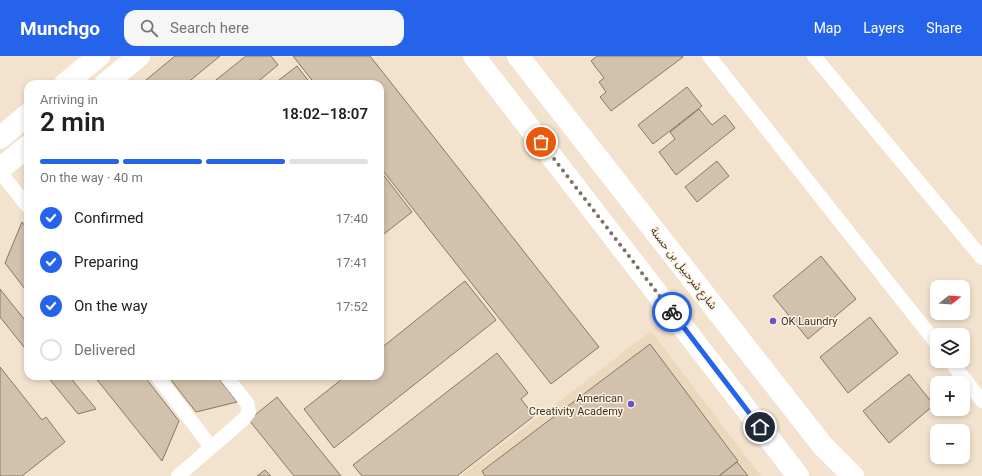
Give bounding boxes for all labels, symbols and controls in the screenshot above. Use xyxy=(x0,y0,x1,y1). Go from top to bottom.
search box xyxy=(124,10,404,46)
text: Munchgo xyxy=(20,17,100,40)
icon: search xyxy=(138,17,160,39)
text: Search here xyxy=(170,19,249,37)
text: Map xyxy=(814,20,841,36)
text: Layers xyxy=(863,20,904,36)
text: Share xyxy=(926,20,962,36)
text: Arriving in xyxy=(40,92,98,107)
text: 18:02–18:07 xyxy=(282,105,368,123)
text: 2 min xyxy=(40,107,105,137)
pin xyxy=(524,125,558,159)
icon: bag xyxy=(530,131,552,153)
text: On the way · 40 m xyxy=(40,170,143,185)
icon: check xyxy=(40,207,62,229)
text: Confirmed xyxy=(74,209,144,227)
text: 17:40 xyxy=(336,211,368,226)
street label: شارع شرحبيل بن حسنة xyxy=(647,225,720,313)
icon: check xyxy=(40,251,62,273)
text: Preparing xyxy=(74,253,138,271)
text: 17:41 xyxy=(336,255,368,270)
north arrow xyxy=(930,280,970,320)
map controls xyxy=(930,280,970,464)
courier xyxy=(652,292,692,332)
icon: check xyxy=(40,295,62,317)
text: On the way xyxy=(74,297,148,315)
text: 17:52 xyxy=(336,299,368,314)
icon: bike xyxy=(661,301,683,323)
place label: OK Laundry xyxy=(781,315,838,328)
marker: OK Laundry xyxy=(768,316,778,326)
button: layers xyxy=(930,328,970,368)
text: Delivered xyxy=(74,341,136,359)
button: + xyxy=(930,376,970,416)
place label: American Creativity Academy xyxy=(529,392,624,418)
marker: American Creativity Academy xyxy=(626,399,636,409)
pin xyxy=(743,410,777,444)
icon: home xyxy=(749,416,771,438)
button: − xyxy=(930,424,970,464)

